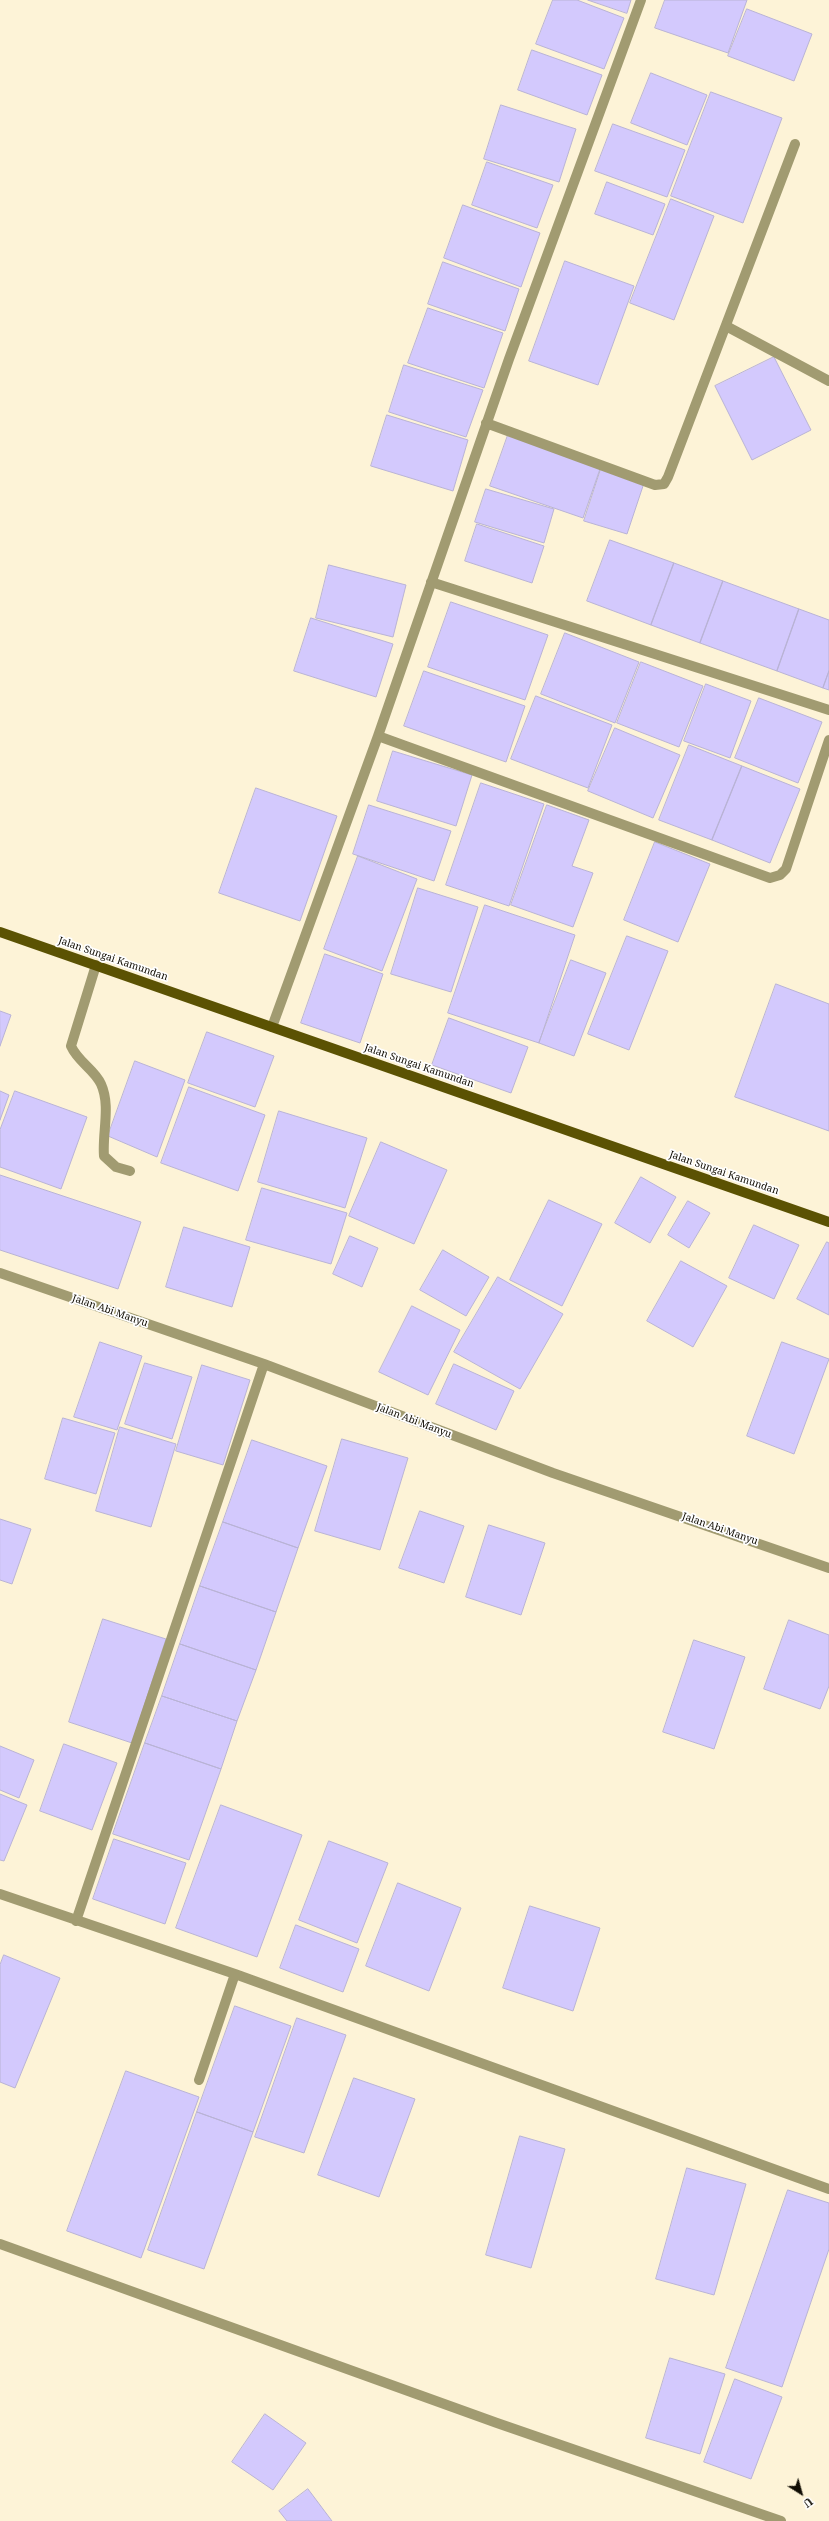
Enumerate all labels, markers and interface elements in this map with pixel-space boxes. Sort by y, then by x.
street label: Jalan Sungai Kamundan [57,935,169,983]
street label: Jalan Sungai Kamundan [363,1042,475,1090]
street label: Jalan Sungai Kamundan [668,1149,780,1197]
street label: Jalan Abi Manyu [71,1292,149,1330]
street label: Jalan Abi Manyu [375,1401,453,1441]
street label: Jalan Abi Manyu [681,1510,759,1548]
north arrow [781,2473,821,2513]
text: U [801,2495,816,2511]

